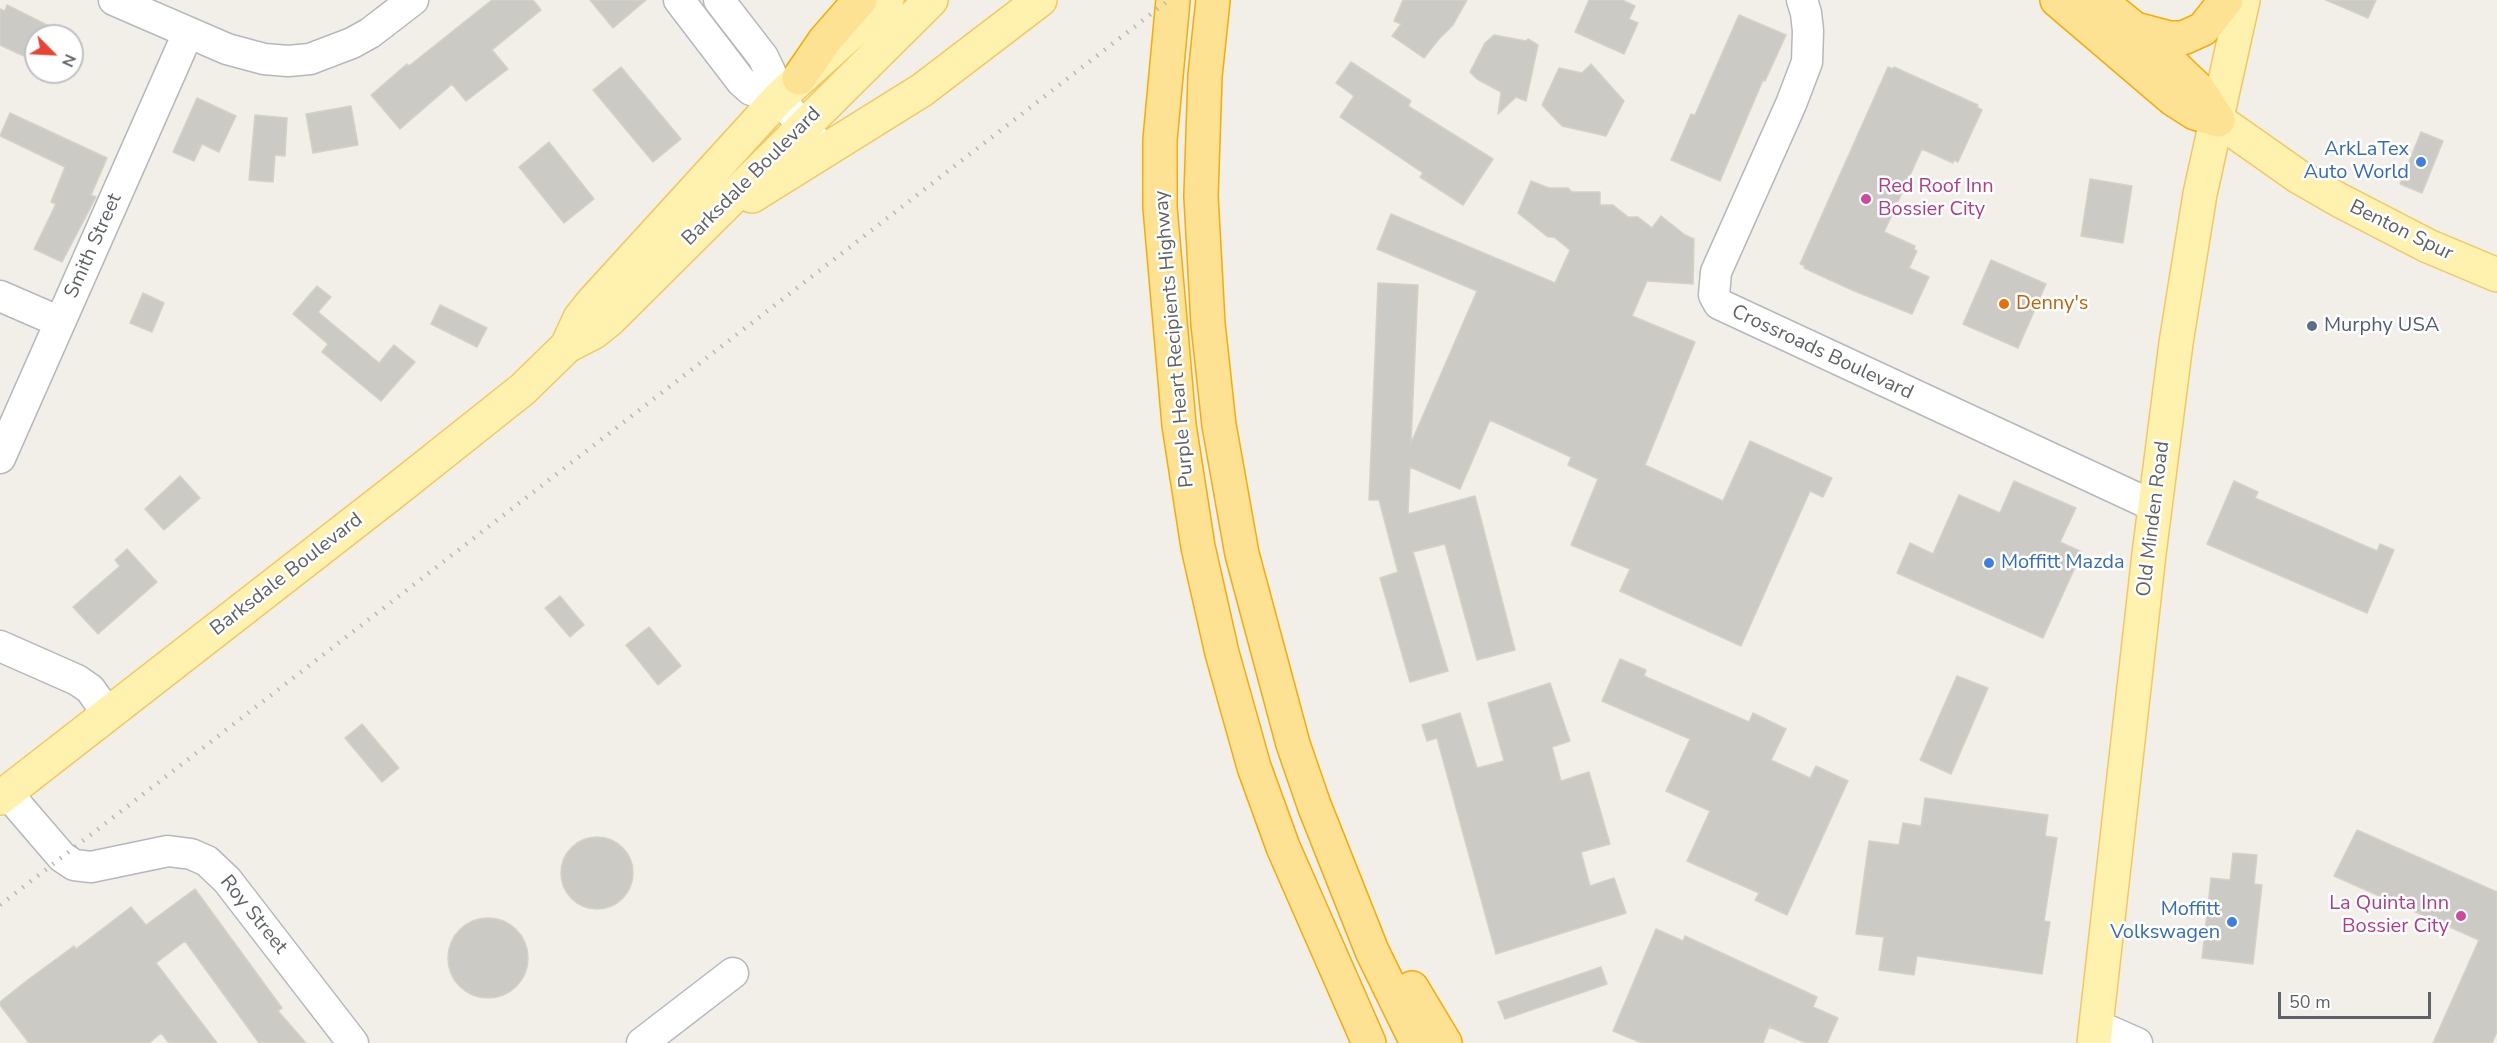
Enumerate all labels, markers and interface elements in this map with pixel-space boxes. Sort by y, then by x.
north arrow [24,24,84,84]
text: N [56,51,81,70]
street label: Barksdale Boulevard [678,103,826,251]
place label: ArkLaTex Auto World [2303,138,2409,185]
marker: ArkLaTex Auto World [2414,155,2428,169]
place label: Red Roof Inn Bossier City [1878,175,1994,222]
street label: Purple Heart Recipients Highway [1150,189,1200,489]
street label: Smith Street [60,190,128,302]
marker: Red Roof Inn Bossier City [1859,192,1873,206]
street label: Benton Spur [2345,196,2457,266]
place label: Denny's [2016,292,2088,316]
marker: Denny's [1997,297,2011,311]
street label: Crossroads Boulevard [1727,300,1917,406]
place label: Murphy USA [2324,314,2439,338]
marker: Murphy USA [2305,319,2319,333]
street label: Old Minden Road [2133,440,2175,598]
street label: Barksdale Boulevard [206,508,368,642]
place label: Moffitt Mazda [2001,551,2125,575]
marker: Moffitt Mazda [1982,556,1996,570]
street label: Roy Street [214,871,292,959]
place label: La Quinta Inn Bossier City [2329,892,2449,939]
place label: Moffitt Volkswagen [2110,898,2220,945]
marker: La Quinta Inn Bossier City [2454,909,2468,923]
marker: Moffitt Volkswagen [2225,915,2239,929]
scale bar [2281,980,2434,1018]
text: 50 m [2289,990,2331,1014]

